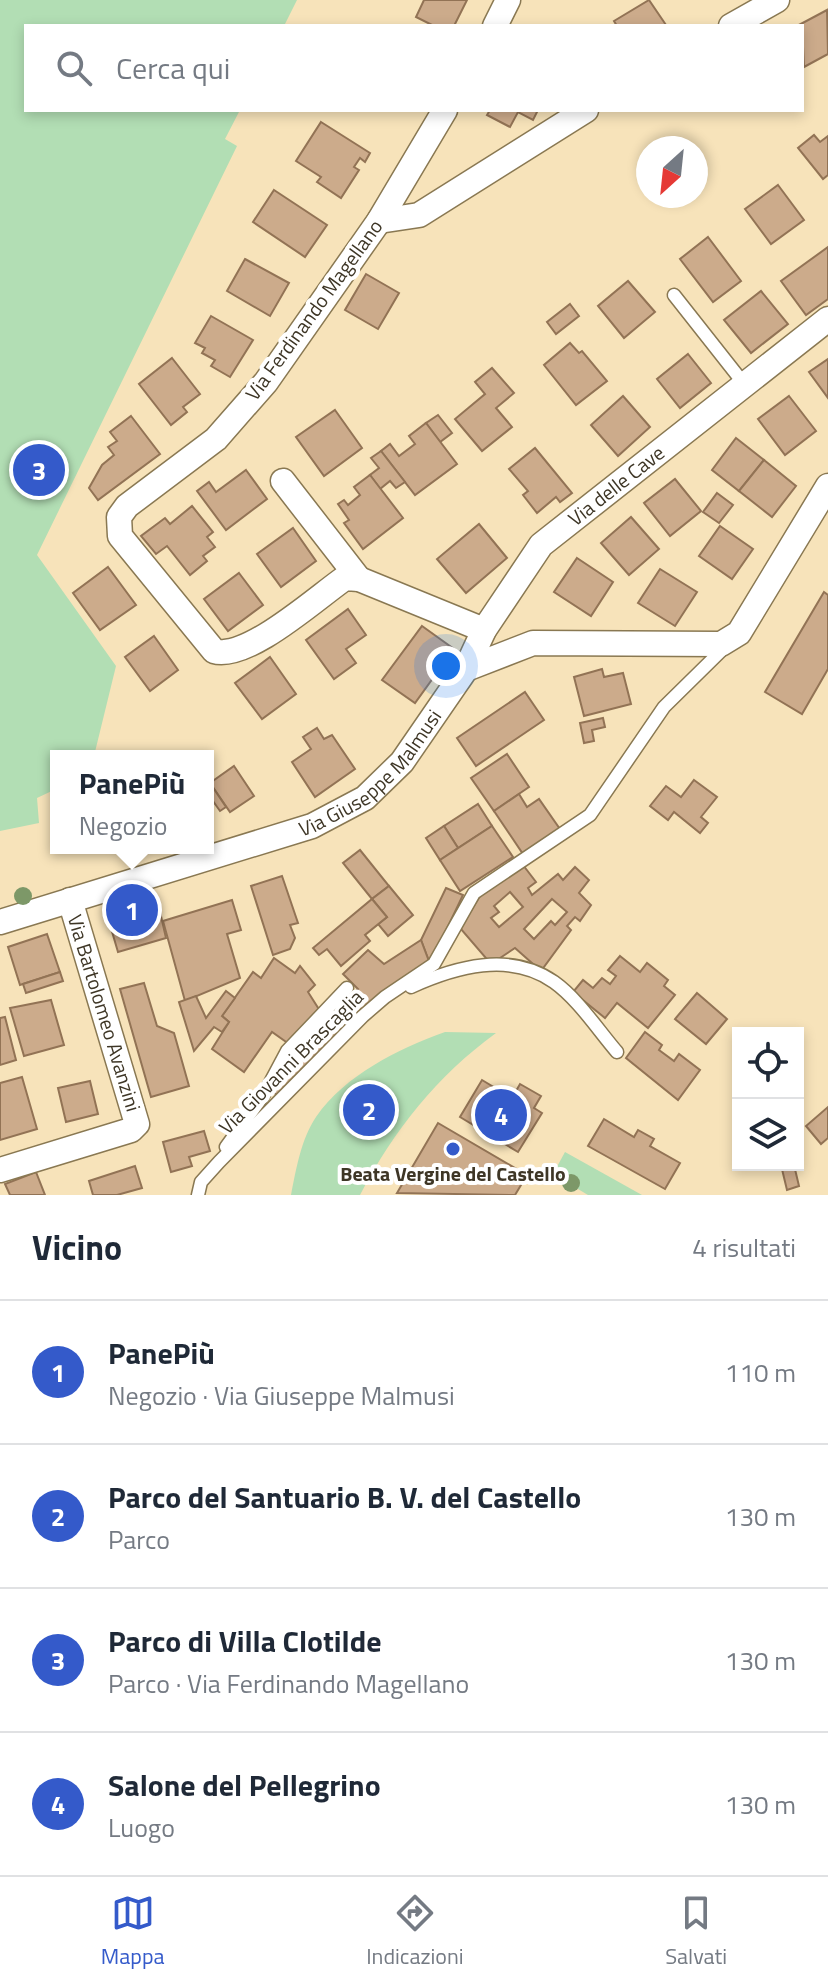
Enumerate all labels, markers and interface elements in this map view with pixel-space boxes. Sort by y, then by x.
search box [24,24,804,112]
text: Cerca qui [116,45,230,91]
icon: search [52,46,96,90]
north arrow [636,136,708,208]
street label: Via Ferdinando Magellano [237,213,390,407]
street label: Via delle Cave [561,437,671,533]
pin: 3 [13,440,65,500]
your location [426,646,466,686]
street label: Via Giuseppe Malmusi [295,703,449,844]
popup [50,750,214,854]
text: PanePiù [79,760,185,806]
text: Negozio [79,806,167,845]
pin: 1 [106,880,158,940]
street label: Via Bartolomeo Avanzini [60,910,149,1115]
street label: Via Giovanni Brascaglia [211,982,370,1141]
map controls [732,1027,804,1171]
button: locate [732,1027,804,1099]
pin: 2 [343,1080,395,1140]
pin: 4 [475,1085,527,1145]
button: layers [732,1099,804,1171]
marker: Beata Vergine del Castello [444,1140,462,1158]
place label: Beata Vergine del Castello [340,1158,566,1189]
text: Vicino [32,1221,122,1273]
text: 4 risultati [692,1228,796,1267]
text: PanePiù [108,1330,215,1376]
text: 1 [51,1353,65,1392]
text: 110 m [725,1353,796,1392]
text: Negozio · Via Giuseppe Malmusi [108,1376,455,1415]
text: Parco del Santuario B. V. del Castello [108,1474,581,1520]
text: 2 [51,1497,65,1536]
text: 130 m [725,1497,796,1536]
text: Parco [108,1520,170,1559]
text: Parco di Villa Clotilde [108,1618,381,1664]
text: 3 [51,1641,65,1680]
text: 130 m [725,1641,796,1680]
text: Parco · Via Ferdinando Magellano [108,1664,469,1703]
text: Salone del Pellegrino [108,1762,381,1808]
text: 4 [51,1785,65,1824]
text: 130 m [725,1785,796,1824]
text: Luogo [108,1808,175,1847]
tab: Mappa [101,1891,165,1973]
tab: Indicazioni [366,1891,464,1973]
tab: Salvati [665,1891,727,1973]

